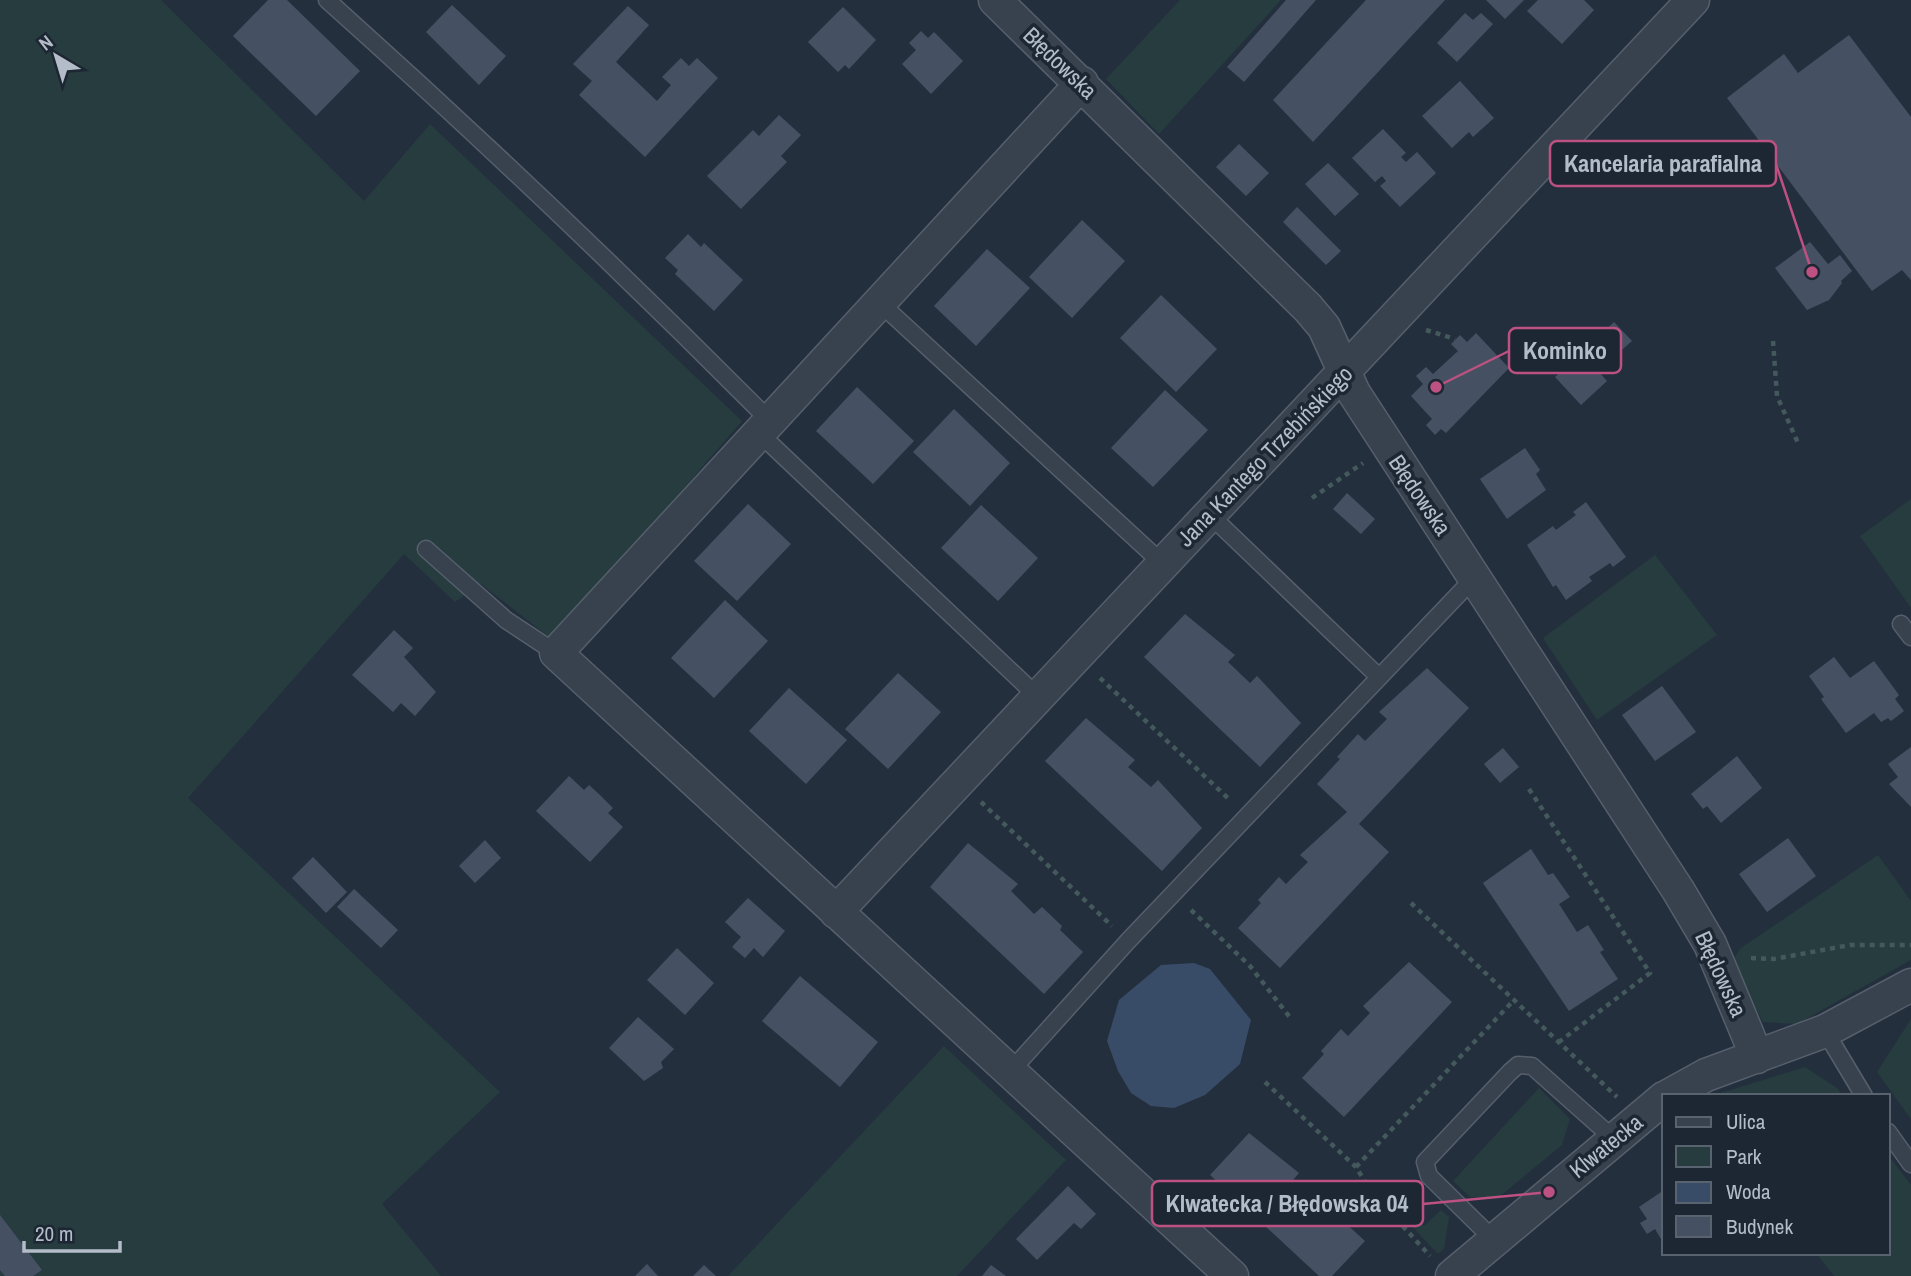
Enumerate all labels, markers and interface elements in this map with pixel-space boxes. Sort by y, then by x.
street label: Błędowska [1017,20,1104,106]
north arrow [21,21,91,91]
text: N [33,29,58,56]
callout: Kancelaria parafialna [1550,141,1776,186]
text: Kancelaria parafialna [1564,147,1762,179]
callout: Kominko [1509,328,1621,373]
text: Kominko [1523,334,1607,366]
street label: Jana Kantego Trzebińskiego [1170,359,1359,553]
street label: Błędowska [1382,448,1459,542]
street label: Błędowska [1688,926,1755,1022]
legend [1662,1094,1890,1255]
street label: Klwatecka [1563,1106,1649,1185]
text: Ulica [1726,1107,1766,1136]
text: Park [1726,1142,1762,1171]
text: Woda [1726,1177,1771,1206]
callout: Klwatecka / Błędowska 04 [1152,1181,1423,1226]
text: Klwatecka / Błędowska 04 [1166,1187,1408,1219]
scale bar [24,1210,121,1254]
text: Budynek [1726,1212,1793,1241]
text: 20 m [35,1219,73,1248]

